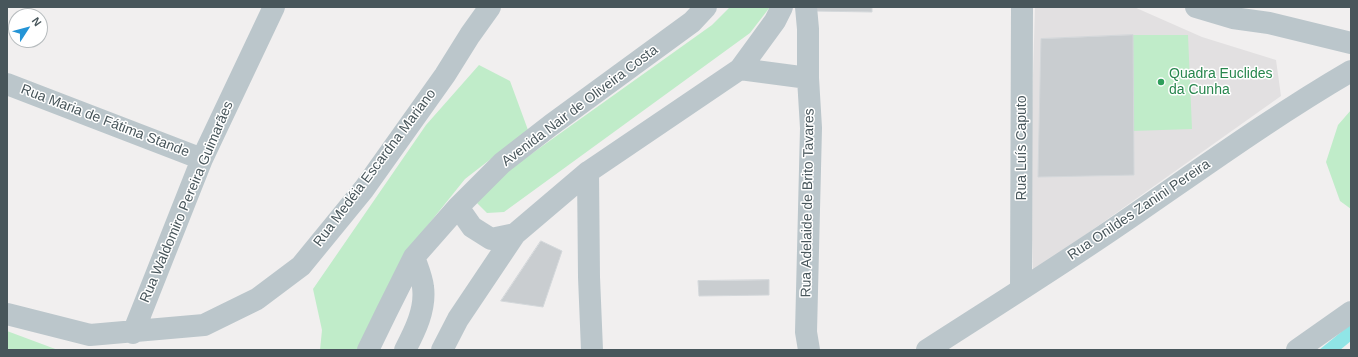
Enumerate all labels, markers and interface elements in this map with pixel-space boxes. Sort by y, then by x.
north arrow [8,8,48,48]
text: N [30,15,44,28]
street label: Avenida Nair de Oliveira Costa [499,42,661,170]
place label: Quadra Euclides da Cunha [1169,66,1273,98]
marker: Quadra Euclides da Cunha [1156,77,1166,87]
street label: Rua Maria de Fátima Stande [18,81,192,161]
street label: Rua Medéia Escardna Mariano [310,86,440,250]
street label: Rua Luís Caputo [1014,95,1030,201]
street label: Rua Waldomiro Pereira Guimarães [137,99,237,305]
street label: Rua Adelaide de Brito Tavares [798,108,818,298]
street label: Rua Onildes Zanini Pereira [1065,156,1213,264]

